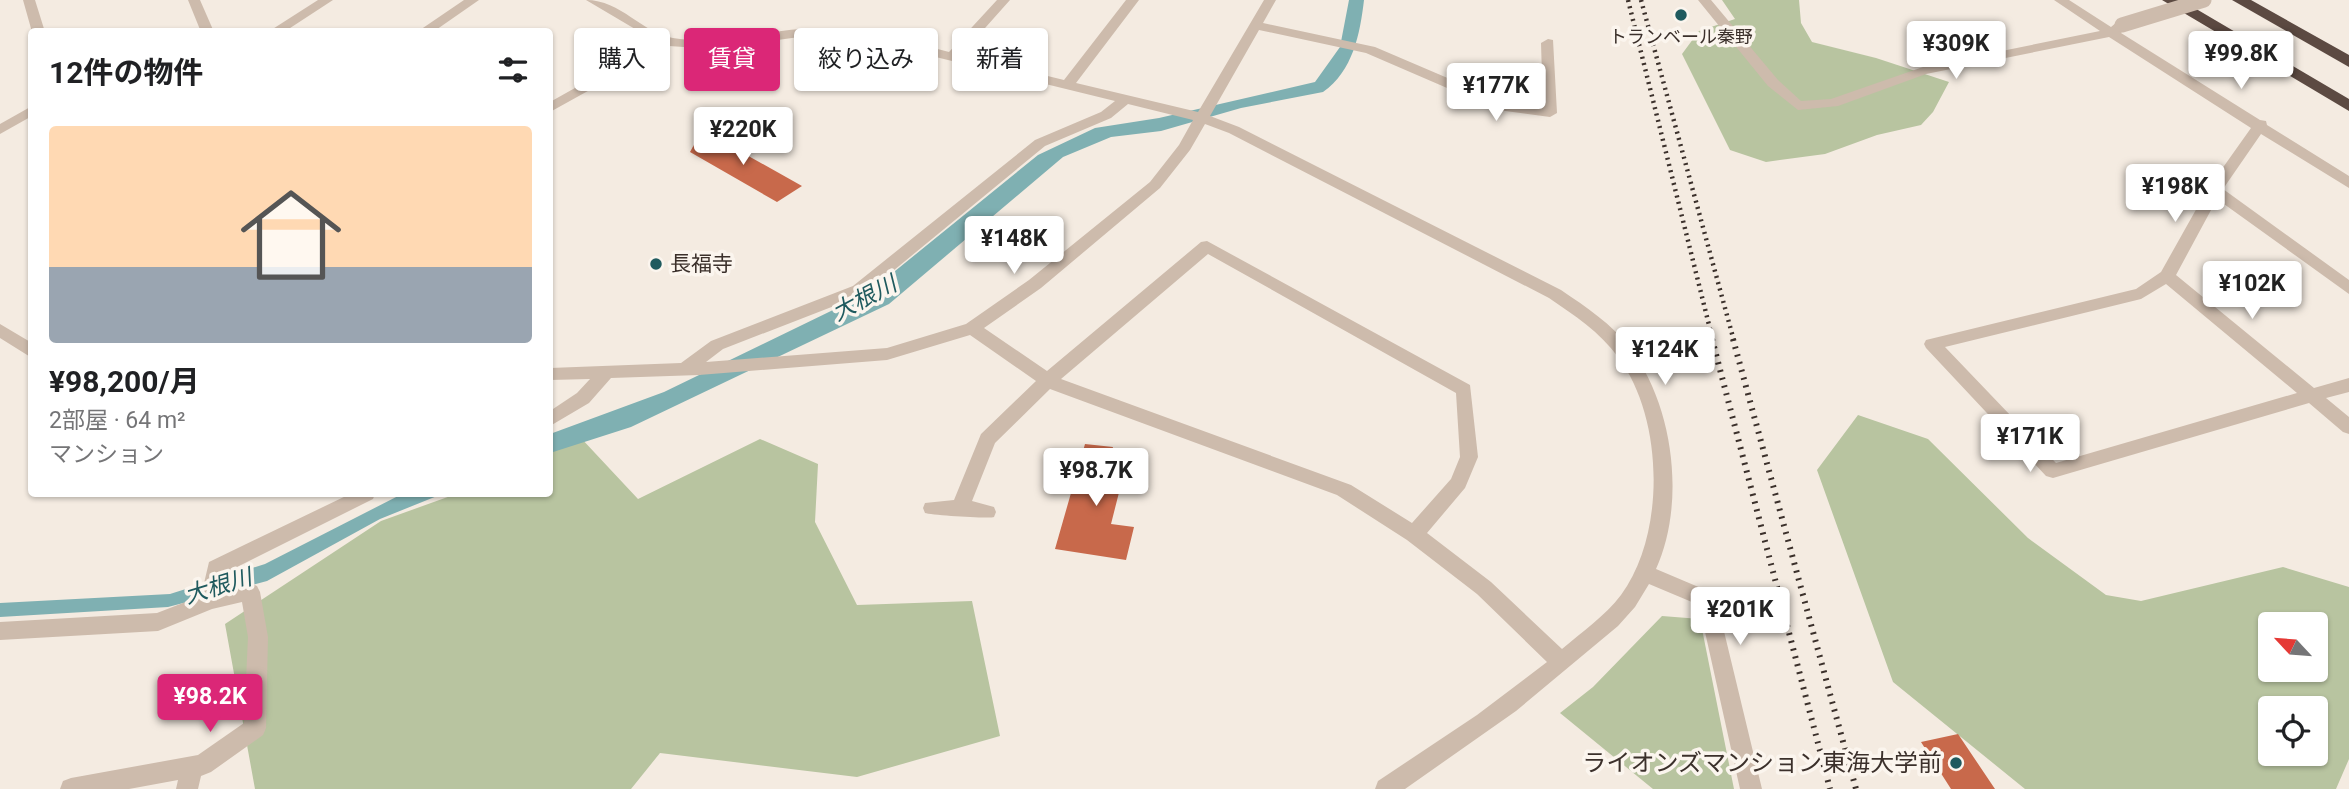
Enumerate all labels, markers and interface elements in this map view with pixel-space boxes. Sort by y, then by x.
marker: トランベール秦野 [1673,7,1689,23]
pin: ¥309K [1907,22,2005,81]
place label: トランベール秦野 [1609,26,1753,47]
chip: 購入 [574,28,670,91]
chip: 賃貸 [684,28,780,91]
chip: 絞り込み [794,28,938,91]
chip: 新着 [952,28,1048,91]
text: ¥309K [1923,30,1989,57]
pin: ¥99.8K [2184,32,2298,91]
text: ¥99.8K [2204,40,2278,67]
icon: filters [494,51,532,89]
text: 12件の物件 [49,55,203,90]
pin: ¥177K [1447,64,1545,123]
text: ¥177K [1463,72,1529,99]
pin: ¥220K [694,108,792,167]
text: ¥220K [710,116,776,143]
pin: ¥198K [2126,164,2224,224]
icon: home [228,172,354,298]
text: ¥198K [2142,173,2208,200]
pin: ¥148K [965,216,1063,276]
text: ¥148K [981,225,1047,252]
place label: 長福寺 [670,252,733,276]
marker: 長福寺 [648,256,664,272]
pin: ¥102K [2203,262,2301,321]
water label: 大根川 [827,269,904,327]
text: ¥102K [2219,270,2285,297]
pin: ¥124K [1616,328,1714,387]
text: ¥124K [1632,336,1698,363]
text: ¥98,200/月 [49,364,200,399]
text: 2部屋 · 64 m² [49,407,186,434]
pin: ¥171K [1981,414,2079,474]
text: ¥171K [1997,423,2063,450]
text: マンション [49,441,164,468]
pin: ¥98.7K [1039,448,1153,508]
text: ¥98.7K [1059,457,1133,484]
water label: 大根川 [181,563,258,609]
pin: ¥201K [1691,588,1789,647]
text: ¥201K [1707,596,1773,623]
north arrow [2258,612,2328,682]
map controls [2258,612,2328,766]
pin: ¥98.2K [153,674,267,734]
text: ¥98.2K [173,683,247,710]
button: locate [2258,696,2328,766]
place label: ライオンズマンション東海大学前 [1582,749,1942,777]
marker: ライオンズマンション東海大学前 [1948,755,1964,771]

